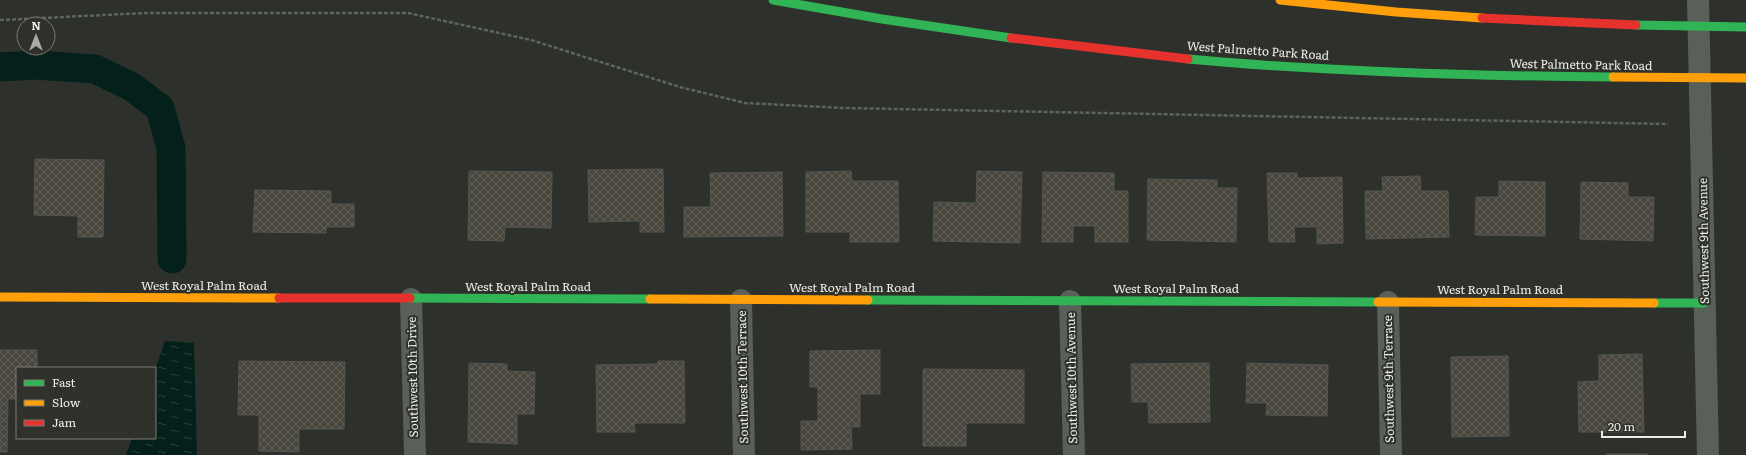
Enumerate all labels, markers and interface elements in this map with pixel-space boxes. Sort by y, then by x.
north arrow [16,16,56,56]
text: N [31,17,41,33]
street label: West Palmetto Park Road [1186,36,1331,64]
street label: West Palmetto Park Road [1509,54,1653,74]
street label: Southwest 9th Avenue [1693,178,1713,304]
street label: West Royal Palm Road [141,276,268,294]
street label: West Royal Palm Road [465,277,592,295]
street label: West Royal Palm Road [789,278,916,296]
street label: West Royal Palm Road [1113,279,1240,297]
street label: West Royal Palm Road [1437,280,1564,298]
street label: Southwest 10th Terrace [732,310,752,444]
street label: Southwest 10th Avenue [1061,312,1081,444]
street label: Southwest 9th Terrace [1378,315,1398,443]
street label: Southwest 10th Drive [402,316,422,438]
legend [16,367,156,439]
text: Fast [52,373,76,391]
text: Slow [52,393,81,411]
text: Jam [52,413,77,431]
scale bar [1602,413,1685,439]
text: 20 m [1608,417,1635,435]

